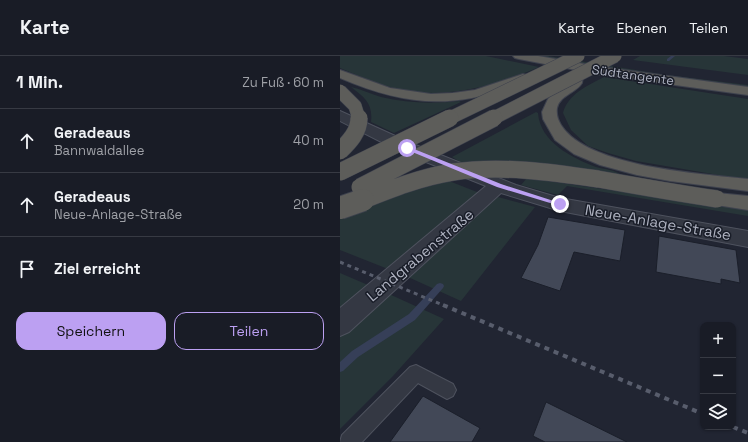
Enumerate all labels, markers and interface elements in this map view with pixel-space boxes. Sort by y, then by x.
text: Karte [20,15,70,40]
text: Karte [558,19,595,37]
text: Ebenen [617,19,667,37]
text: Teilen [689,19,728,37]
street label: Südtangente [591,61,675,89]
text: 1 Min. [16,71,63,93]
text: Zu Fuß · 60 m [242,74,324,91]
text: Geradeaus [54,123,131,142]
icon: ahead [16,130,38,152]
text: 40 m [293,132,324,149]
route start [398,139,416,157]
text: Bannwaldallee [54,142,145,159]
text: Geradeaus [54,187,131,206]
icon: ahead [16,194,38,216]
route end [551,195,569,213]
text: 20 m [293,196,324,213]
street label: Neue-Anlage-Straße [583,200,733,244]
street label: Landgrabenstraße [363,205,478,305]
text: Neue-Anlage-Straße [54,206,182,223]
icon: arrive [16,258,38,280]
text: Ziel erreicht [54,259,141,278]
button: Speichern [16,312,166,350]
button: Teilen [174,312,324,350]
map controls [700,322,736,430]
button: + [700,322,736,358]
button: − [700,358,736,394]
button: layers [700,394,736,430]

